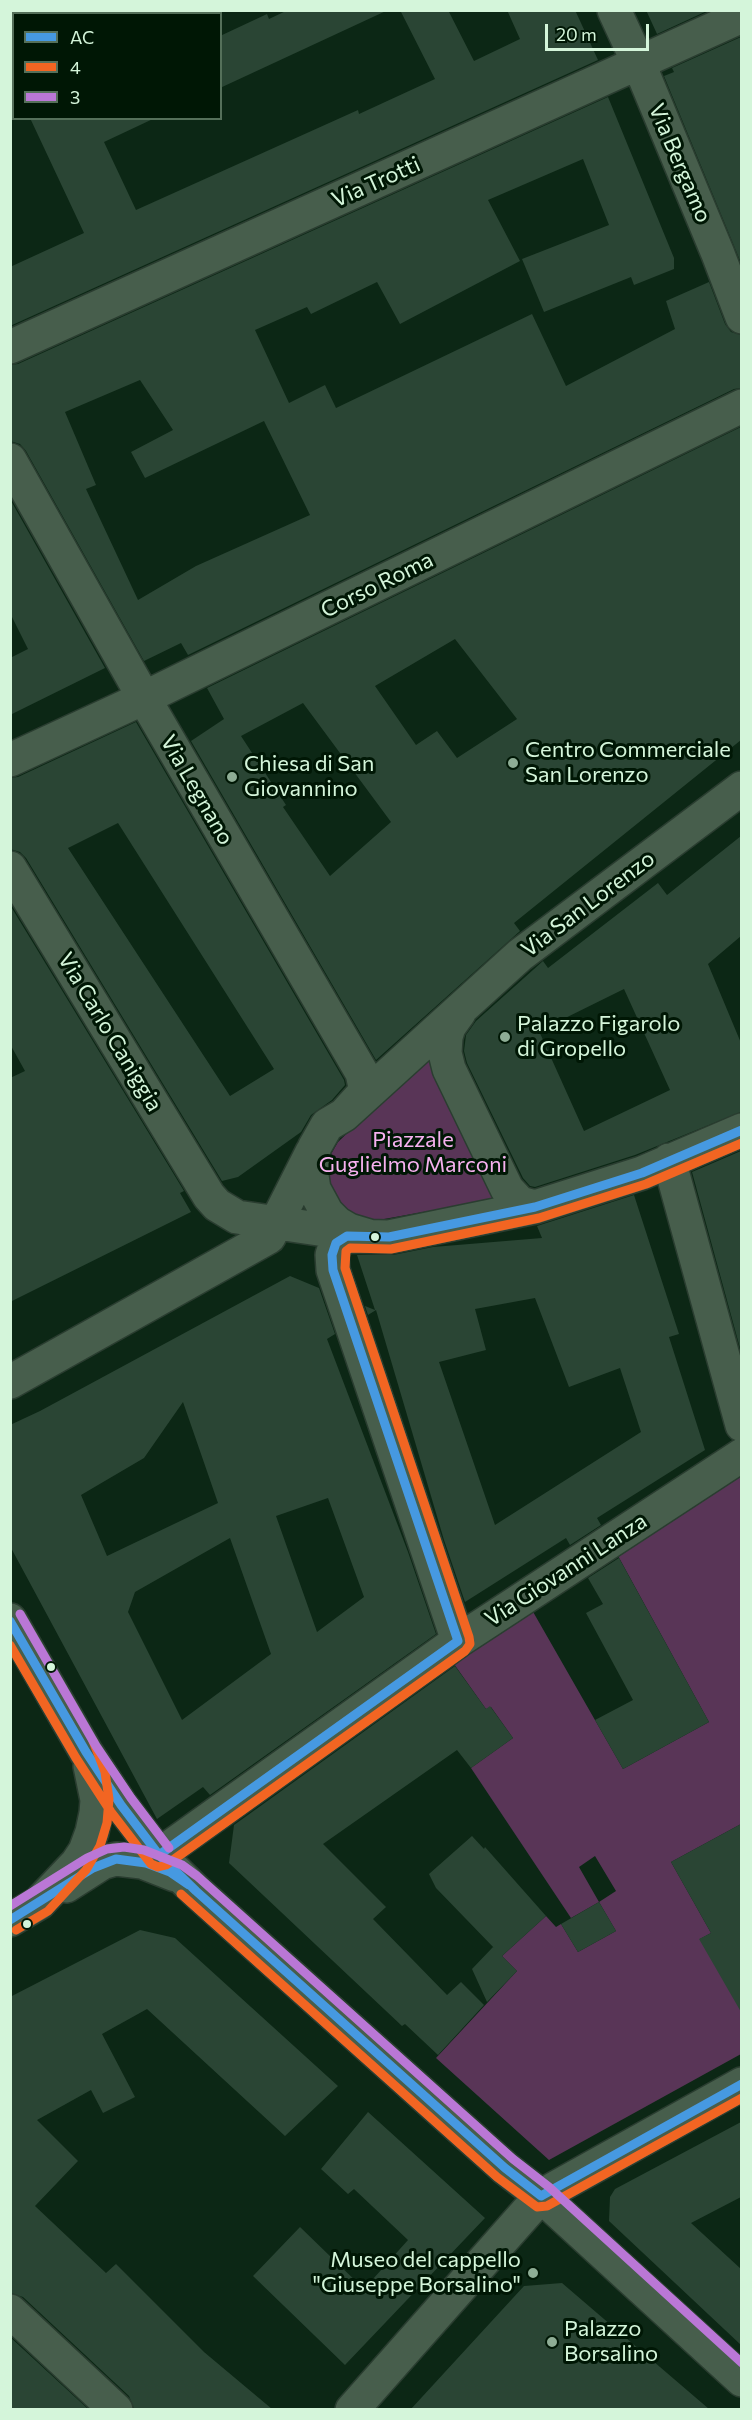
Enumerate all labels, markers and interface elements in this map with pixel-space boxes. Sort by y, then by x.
legend [12,12,222,120]
scale bar [548,12,652,50]
text: 20 m [556,23,597,45]
text: AC [70,26,94,48]
text: 4 [70,56,81,78]
text: 3 [70,86,80,108]
street label: Via Bergamo [643,100,717,226]
street label: Via Trotti [328,151,424,213]
street label: Corso Roma [316,546,438,624]
street label: Via Legnano [155,730,239,850]
place label: Centro Commerciale San Lorenzo [525,737,731,788]
place label: Chiesa di San Giovannino [244,751,374,802]
marker: Centro Commerciale San Lorenzo [506,756,520,770]
marker: Chiesa di San Giovannino [225,770,239,784]
street label: Via San Lorenzo [516,845,660,963]
street label: Via Carlo Caniggia [52,948,168,1116]
place label: Palazzo Figarolo di Gropello [517,1011,680,1062]
marker: Palazzo Figarolo di Gropello [498,1030,512,1044]
park label: Piazzale Guglielmo Marconi [319,1127,507,1178]
unlabelled marker [369,1231,381,1243]
street label: Via Giovanni Lanza [480,1508,652,1632]
unlabelled marker [45,1661,57,1673]
unlabelled marker [21,1918,33,1930]
place label: Museo del cappello "Giuseppe Borsalino" [313,2247,521,2298]
marker: Museo del cappello "Giuseppe Borsalino" [526,2266,540,2280]
place label: Palazzo Borsalino [564,2316,658,2368]
marker: Palazzo Borsalino [545,2335,559,2349]

